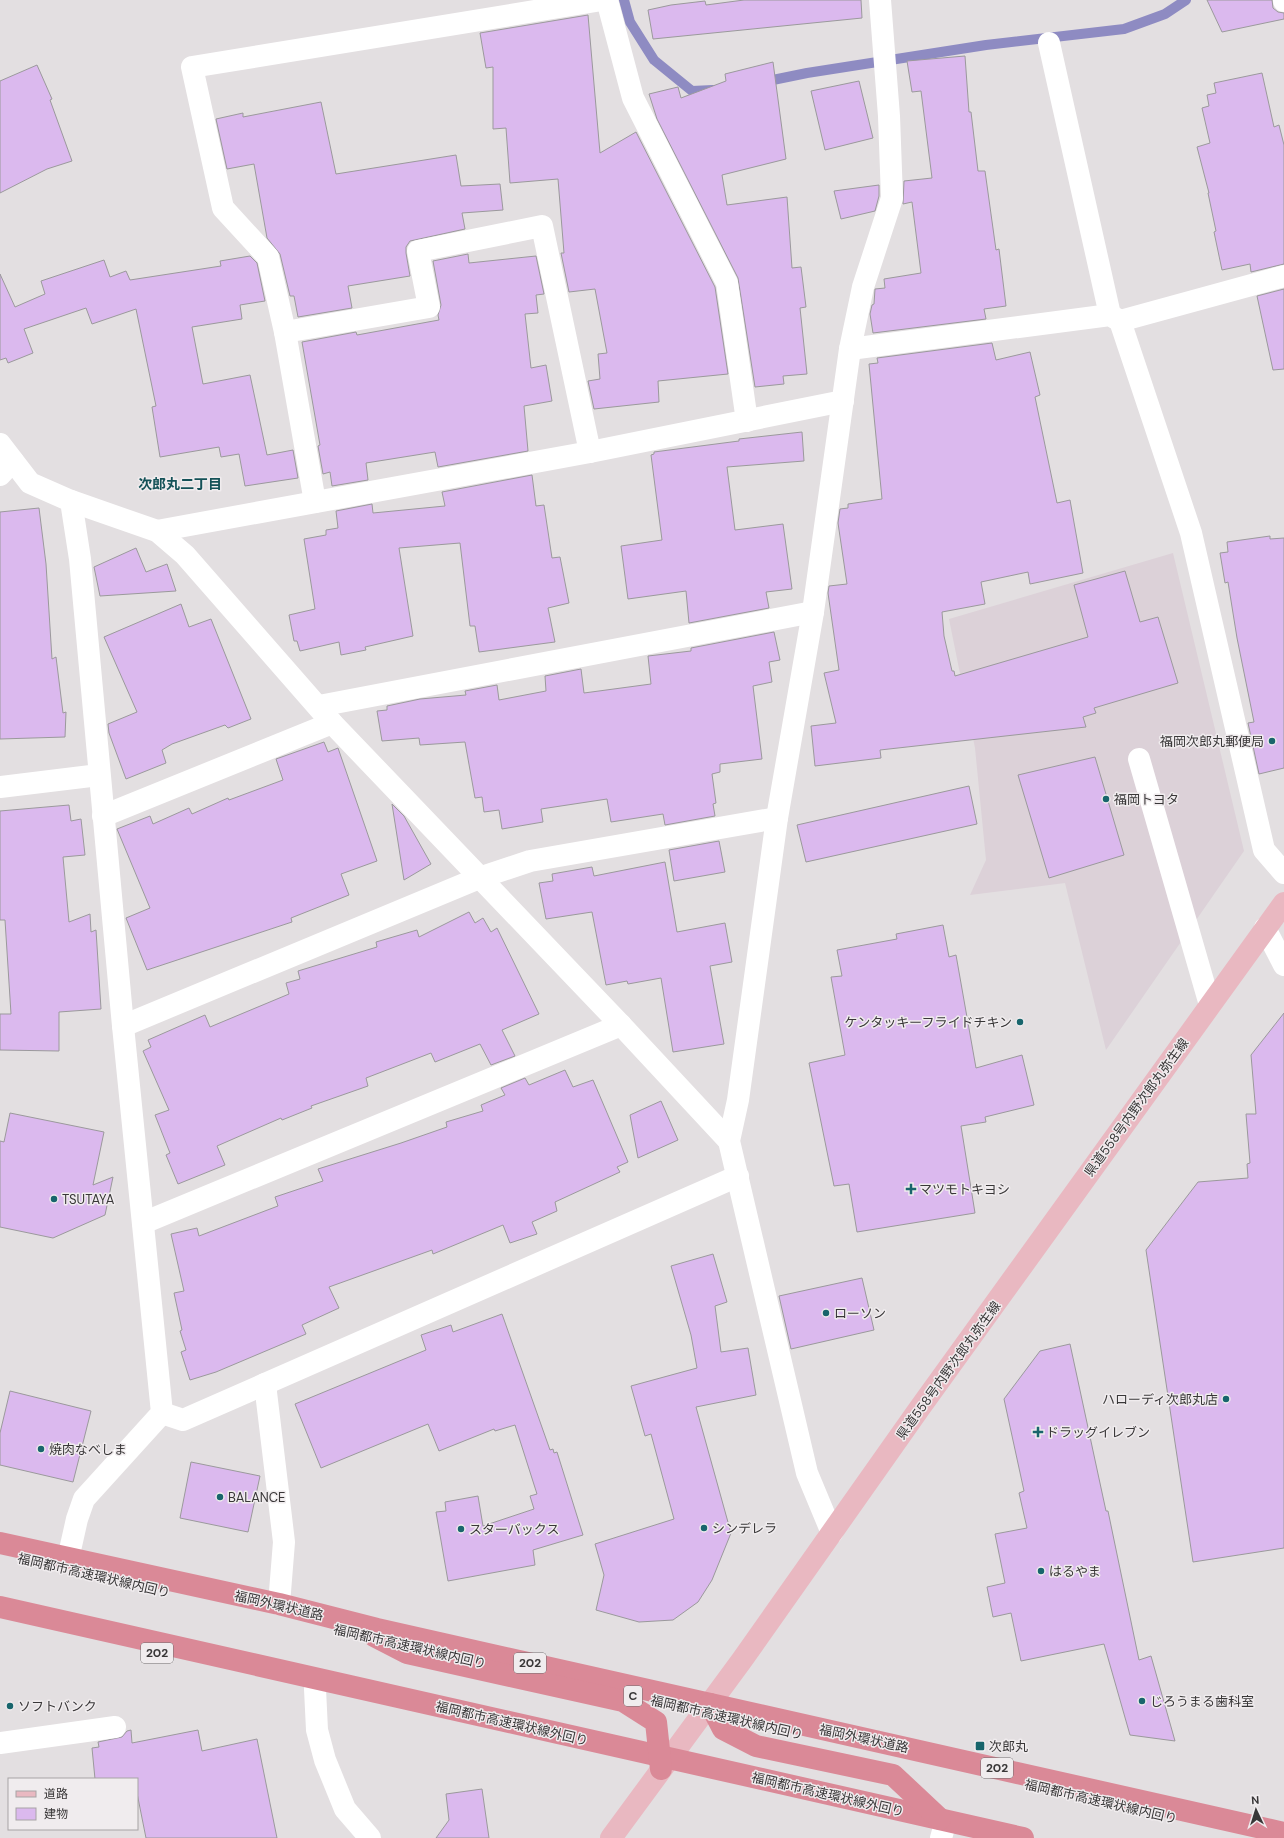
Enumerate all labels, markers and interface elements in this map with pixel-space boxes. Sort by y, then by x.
district label: 次郎丸二丁目 [138,475,222,493]
place label: 福岡次郎丸郵便局 [1160,733,1264,750]
marker: 福岡次郎丸郵便局 [1267,736,1277,746]
place label: 福岡トヨタ [1114,791,1179,808]
marker: 福岡トヨタ [1101,794,1111,804]
place label: ケンタッキーフライドチキン [845,1014,1012,1031]
marker: ケンタッキーフライドチキン [1015,1017,1025,1027]
street label: 県道558号内野次郎丸弥生線 [1081,1035,1192,1180]
place label: マツモトキヨシ [919,1181,1010,1198]
marker: マツモトキヨシ [906,1184,916,1194]
place label: TSUTAYA [62,1191,115,1208]
marker: TSUTAYA [49,1194,59,1204]
street label: 県道558号内野次郎丸弥生線 [893,1298,1004,1443]
place label: ローソン [834,1305,886,1322]
marker: ローソン [821,1308,831,1318]
place label: ハローディ次郎丸店 [1102,1391,1218,1408]
marker: ハローディ次郎丸店 [1221,1394,1231,1404]
place label: ドラッグイレブン [1046,1424,1150,1441]
marker: ドラッグイレブン [1033,1427,1043,1437]
place label: 焼肉なべしま [49,1441,127,1458]
marker: 焼肉なべしま [36,1444,46,1454]
place label: BALANCE [228,1489,285,1506]
marker: BALANCE [215,1492,225,1502]
place label: シンデレラ [712,1520,777,1537]
place label: スターバックス [469,1521,559,1538]
marker: シンデレラ [699,1523,709,1533]
marker: スターバックス [456,1524,466,1534]
street label: 福岡都市高速環状線内回り [16,1550,172,1601]
place label: はるやま [1049,1563,1101,1580]
marker: はるやま [1036,1566,1046,1576]
street label: 福岡外環状道路 [233,1587,325,1624]
street label: 福岡都市高速環状線内回り [332,1621,488,1672]
road number: 202 [141,1643,173,1663]
road number: 202 [514,1653,546,1673]
road number: C [624,1686,642,1706]
street label: 福岡都市高速環状線内回り [649,1692,805,1743]
place label: じろうまる歯科室 [1150,1693,1254,1710]
marker: じろうまる歯科室 [1137,1696,1147,1706]
place label: ソフトバンク [18,1698,97,1715]
street label: 福岡都市高速環状線外回り [434,1698,590,1749]
marker: ソフトバンク [5,1701,15,1711]
street label: 福岡外環状道路 [818,1721,910,1756]
place label: 次郎丸 [989,1738,1028,1755]
marker: 次郎丸 [974,1740,986,1752]
road number: 202 [981,1758,1013,1778]
street label: 福岡都市高速環状線外回り [750,1769,906,1820]
street label: 福岡都市高速環状線内回り [1023,1776,1179,1827]
legend [8,1778,138,1830]
text: 道路 [44,1786,68,1802]
north arrow [1236,1790,1276,1830]
text: N [1251,1793,1260,1807]
text: 建物 [44,1806,68,1822]

